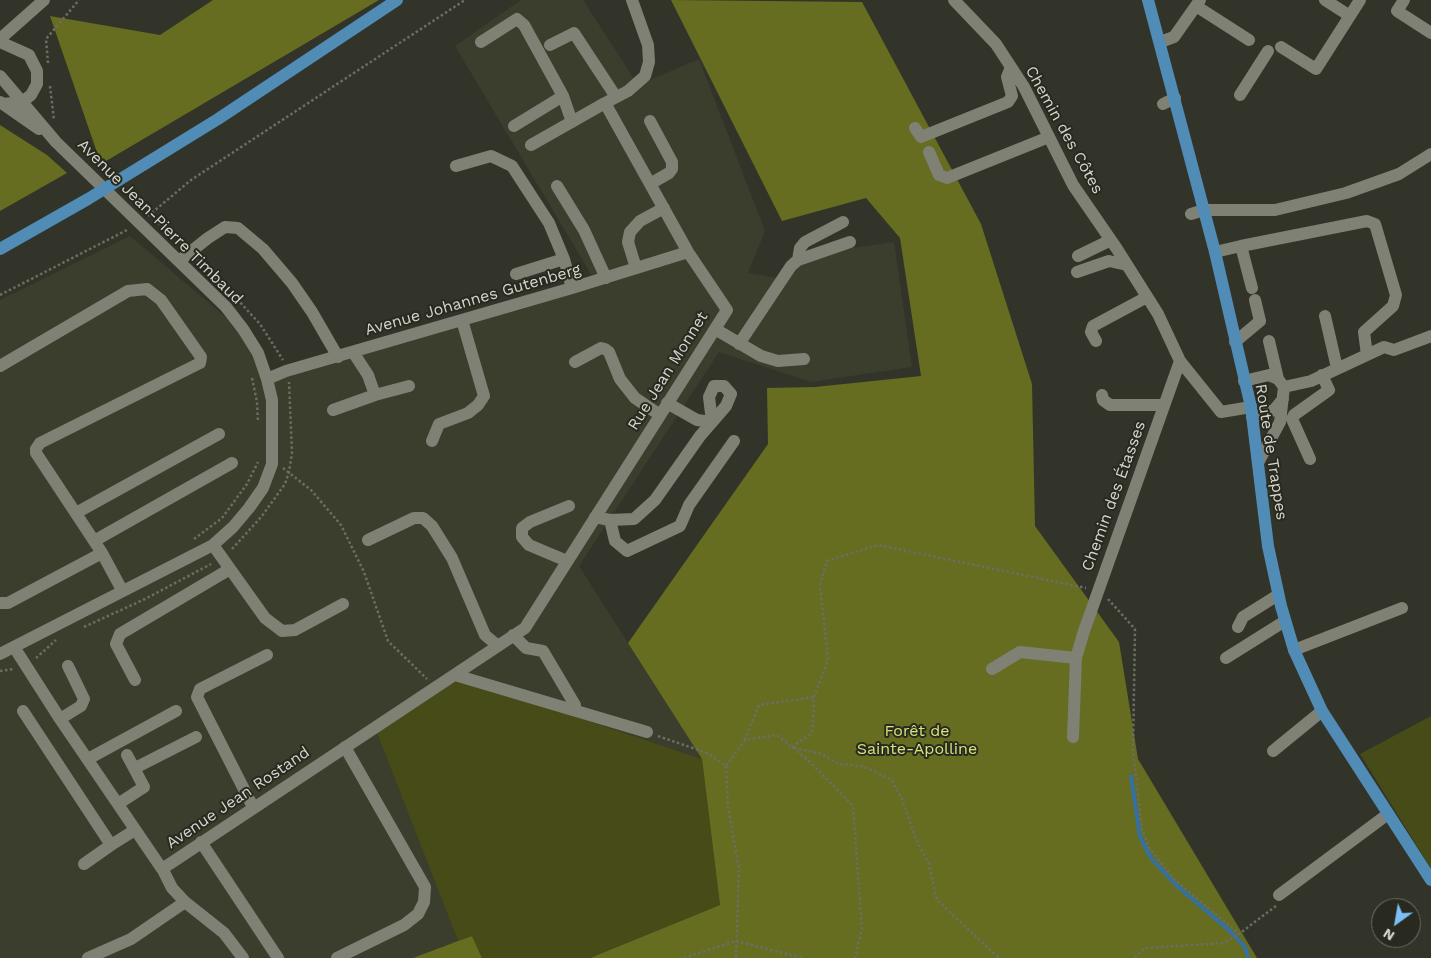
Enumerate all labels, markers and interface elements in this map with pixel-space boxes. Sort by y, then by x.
street label: Chemin des Côtes [1021,63,1107,197]
street label: Avenue Jean-Pierre Timbaud [73,135,247,309]
street label: Avenue Johannes Gutenberg [363,260,583,340]
street label: Rue Jean Monnet [624,308,712,434]
street label: Route de Trappes [1251,383,1291,521]
street label: Chemin des Étasses [1078,418,1150,574]
park label: Forêt de Sainte-Apolline [857,721,977,759]
street label: Avenue Jean Rostand [163,743,313,853]
north arrow [1371,898,1421,948]
text: N [1380,925,1397,944]

